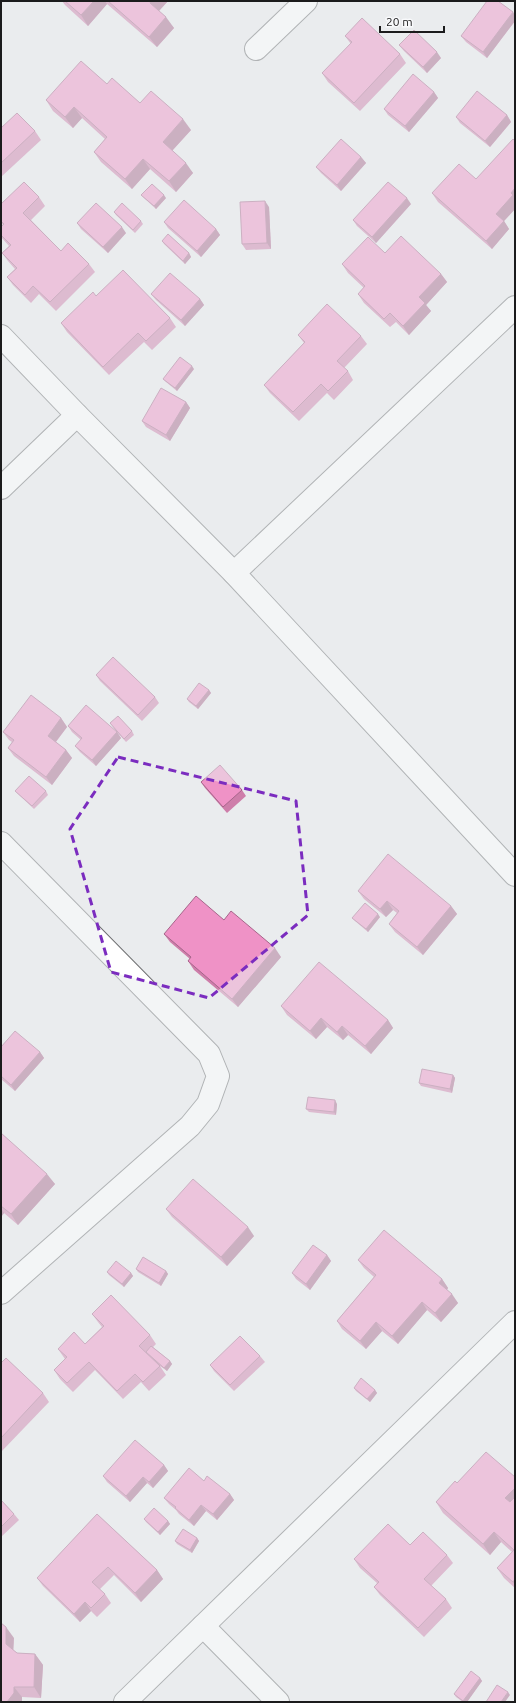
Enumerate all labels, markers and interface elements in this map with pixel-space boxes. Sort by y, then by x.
scale bar [380,8,444,34]
text: 20 m [386,15,413,28]

